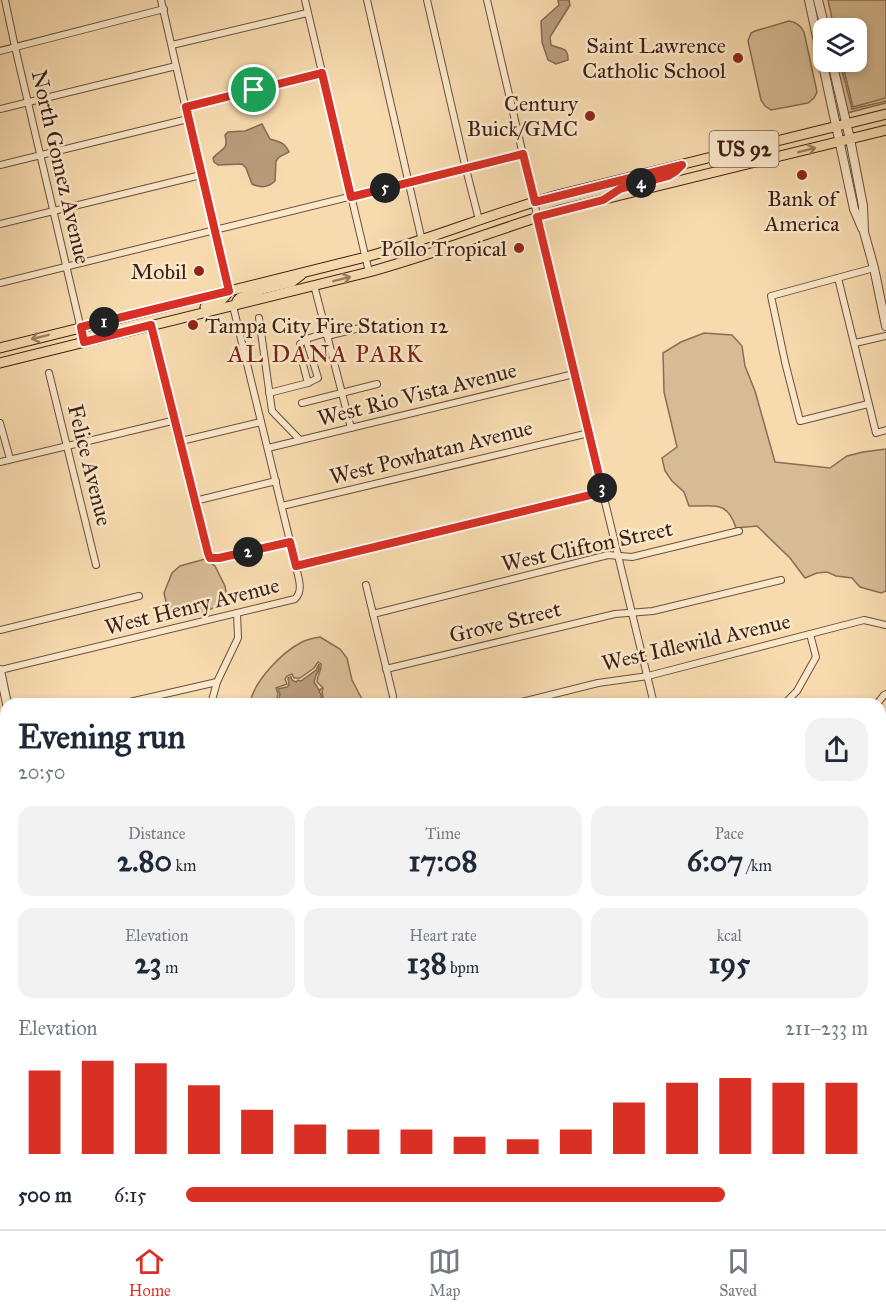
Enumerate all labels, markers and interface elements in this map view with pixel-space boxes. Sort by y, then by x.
map controls [813,18,867,72]
button: layers [813,18,867,72]
place label: Saint Lawrence Catholic School [582,32,726,84]
marker: Saint Lawrence Catholic School [731,51,745,65]
pin [228,64,279,115]
street label: North Gomez Avenue [26,67,96,267]
icon: arrive [237,73,270,106]
place label: Century Buick/GMC [467,90,579,142]
marker: Century Buick/GMC [583,109,597,123]
road number: US 92 [710,131,778,167]
one-way arrow [797,143,816,155]
pin: 4 [626,168,656,198]
marker: Bank of America [795,168,809,182]
pin: 5 [370,173,400,203]
text: 4 [637,173,645,192]
text: 5 [381,178,389,197]
place label: Bank of America [763,185,840,237]
place label: Pollo Tropical [381,235,507,262]
marker: Pollo Tropical [512,241,526,255]
place label: Mobil [131,258,187,285]
marker: Mobil [192,264,206,278]
one-way arrow [332,272,351,284]
pin: 1 [89,307,119,337]
text: 1 [101,312,107,331]
place label: Tampa City Fire Station 12 [205,312,449,339]
marker: Tampa City Fire Station 12 [186,318,200,332]
one-way arrow [31,332,50,344]
district label: AL DANA PARK [227,339,424,369]
street label: West Rio Vista Avenue [315,356,519,432]
street label: Felice Avenue [62,401,118,529]
street label: West Powhatan Avenue [327,414,535,490]
pin: 3 [587,473,617,503]
text: 3 [599,478,605,497]
street label: West Clifton Street [499,515,675,577]
pin: 2 [233,537,263,567]
text: 2 [244,542,252,561]
street label: West Henry Avenue [102,571,282,641]
street label: Grove Street [446,595,564,649]
street label: West Idlewild Avenue [599,607,793,677]
text: Evening run [18,717,185,757]
button: share [805,718,868,781]
text: 20:50 [18,760,65,784]
text: Distance [128,824,185,843]
text: Time [425,824,461,843]
text: Pace [715,824,744,843]
text: 2.80 [117,843,172,879]
text: 17:08 [409,843,477,879]
text: 6:07 [687,843,743,879]
text: km [172,856,196,875]
text: /km [743,856,772,875]
text: Elevation [125,926,188,945]
text: Heart rate [409,926,477,945]
text: kcal [717,926,742,945]
text: 23 [135,945,162,981]
text: 138 [407,945,447,981]
text: 195 [708,945,750,981]
text: m [162,958,179,977]
text: bpm [447,958,479,977]
text: Elevation [18,1016,97,1040]
text: 211–233 m [785,1016,868,1040]
text: 500 m [18,1183,72,1207]
text: 6:15 [114,1183,146,1207]
tab: Home [129,1245,171,1300]
tab: Map [428,1245,461,1300]
tab: Saved [719,1245,757,1300]

